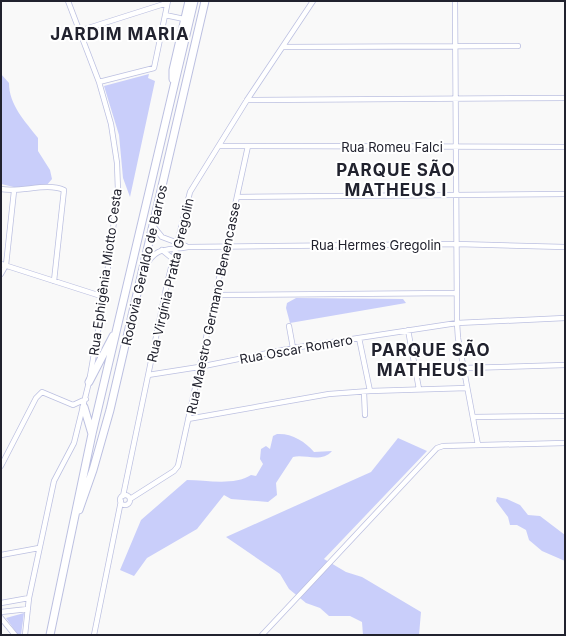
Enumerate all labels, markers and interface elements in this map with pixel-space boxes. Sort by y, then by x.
district label: JARDIM MARIA [50,24,190,44]
street label: Rua Romeu Falci [341,139,443,155]
district label: PARQUE SÃO MATHEUS I [336,159,456,200]
street label: Rodovia Geraldo de Barros [118,183,170,347]
street label: Rua Ephigênia Miotto Cesta [85,187,125,357]
street label: Rua Virgínia Pratta Gregolin [143,196,197,364]
street label: Rua Maestro Germano Benencasse [183,201,243,415]
street label: Rua Hermes Gregolin [311,237,441,253]
street label: Rua Oscar Romero [238,331,354,367]
district label: PARQUE SÃO MATHEUS II [371,339,491,380]

